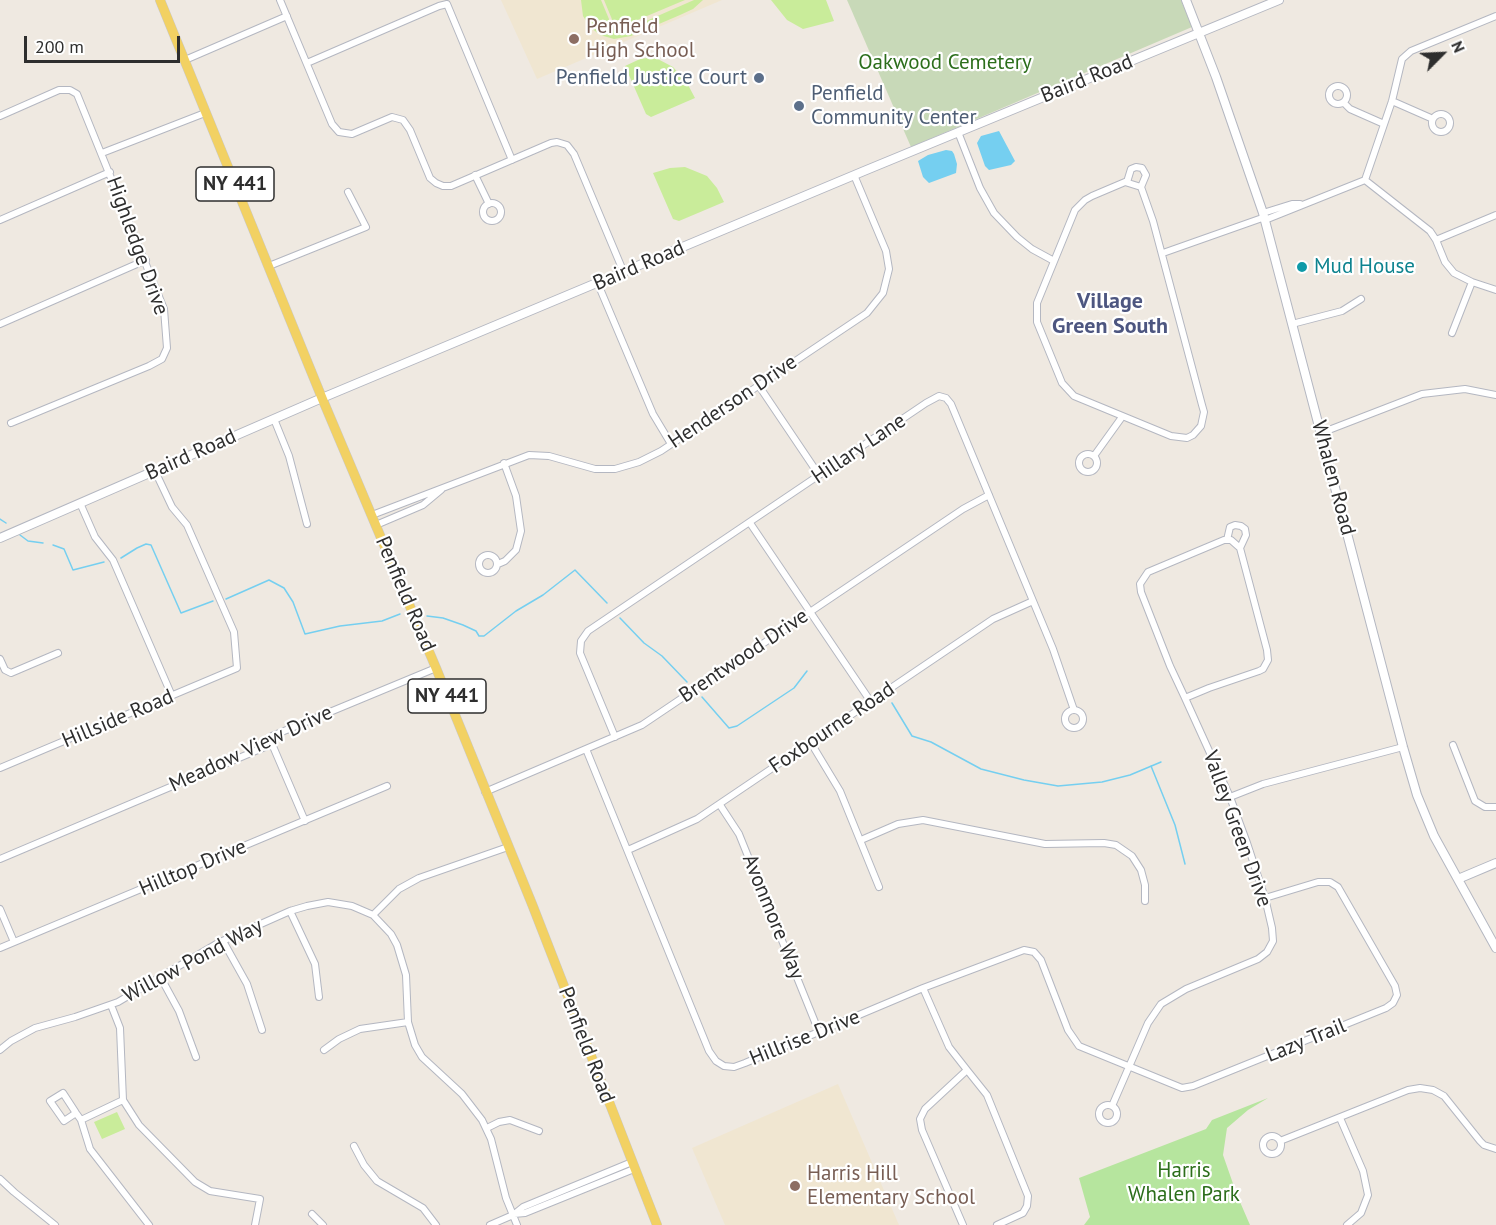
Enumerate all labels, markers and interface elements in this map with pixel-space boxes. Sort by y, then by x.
place label: Penfield High School [586,14,695,64]
scale bar [27,24,183,62]
north arrow [1412,24,1472,84]
marker: Penfield High School [567,32,581,46]
text: 200 m [35,35,84,58]
text: N [1447,38,1470,56]
street label: Baird Road [1037,49,1137,109]
park label: Oakwood Cemetery [858,50,1032,76]
place label: Penfield Justice Court [556,65,747,91]
marker: Penfield Justice Court [752,71,766,85]
place label: Penfield Community Center [811,81,977,131]
marker: Penfield Community Center [792,99,806,113]
road number: NY 441 [196,167,274,201]
street label: Highledge Drive [100,173,174,319]
street label: Baird Road [590,235,688,297]
place label: Mud House [1314,254,1415,280]
marker: Mud House [1295,260,1309,274]
district label: Village Green South [1052,289,1168,340]
street label: Henderson Drive [664,350,802,454]
street label: Hillary Lane [807,408,911,490]
street label: Whalen Road [1306,418,1360,538]
street label: Baird Road [142,424,240,486]
street label: Penfield Road [369,533,441,655]
street label: Brentwood Drive [675,604,813,708]
street label: Foxbourne Road [765,677,899,779]
road number: NY 441 [408,679,486,713]
street label: Hillside Road [59,684,177,754]
street label: Meadow View Drive [165,700,337,798]
street label: Valley Green Drive [1197,747,1277,911]
street label: Hilltop Drive [136,834,250,902]
street label: Avonmore Way [736,851,810,983]
street label: Willow Pond Way [119,914,267,1008]
street label: Penfield Road [552,983,620,1107]
street label: Hillrise Drive [746,1004,864,1072]
street label: Lazy Trail [1262,1014,1350,1068]
park label: Harris Whalen Park [1128,1158,1240,1208]
place label: Harris Hill Elementary School [807,1161,975,1211]
marker: Harris Hill Elementary School [788,1179,802,1193]

